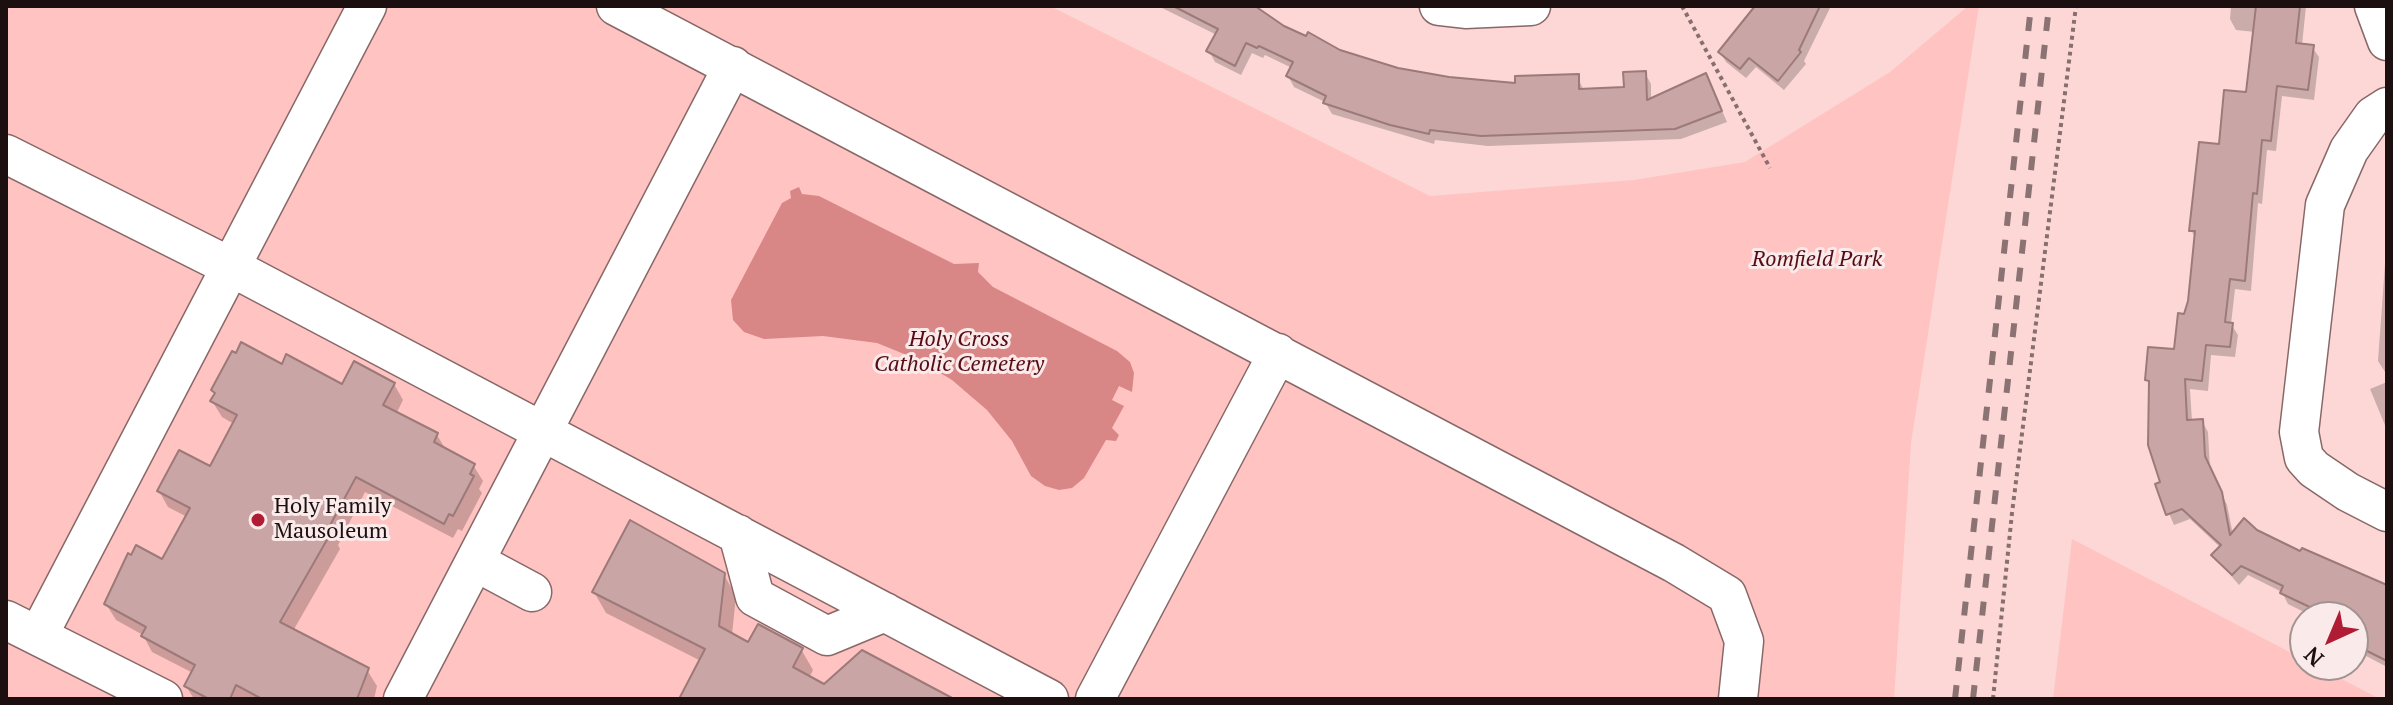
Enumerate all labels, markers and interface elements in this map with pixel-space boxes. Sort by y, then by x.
park label: Romfield Park [1752,247,1882,273]
park label: Holy Cross Catholic Cemetery [874,327,1044,378]
place label: Holy Family Mausoleum [274,494,392,546]
marker: Holy Family Mausoleum [249,511,267,529]
north arrow [2289,601,2369,681]
text: N [2297,641,2329,673]

